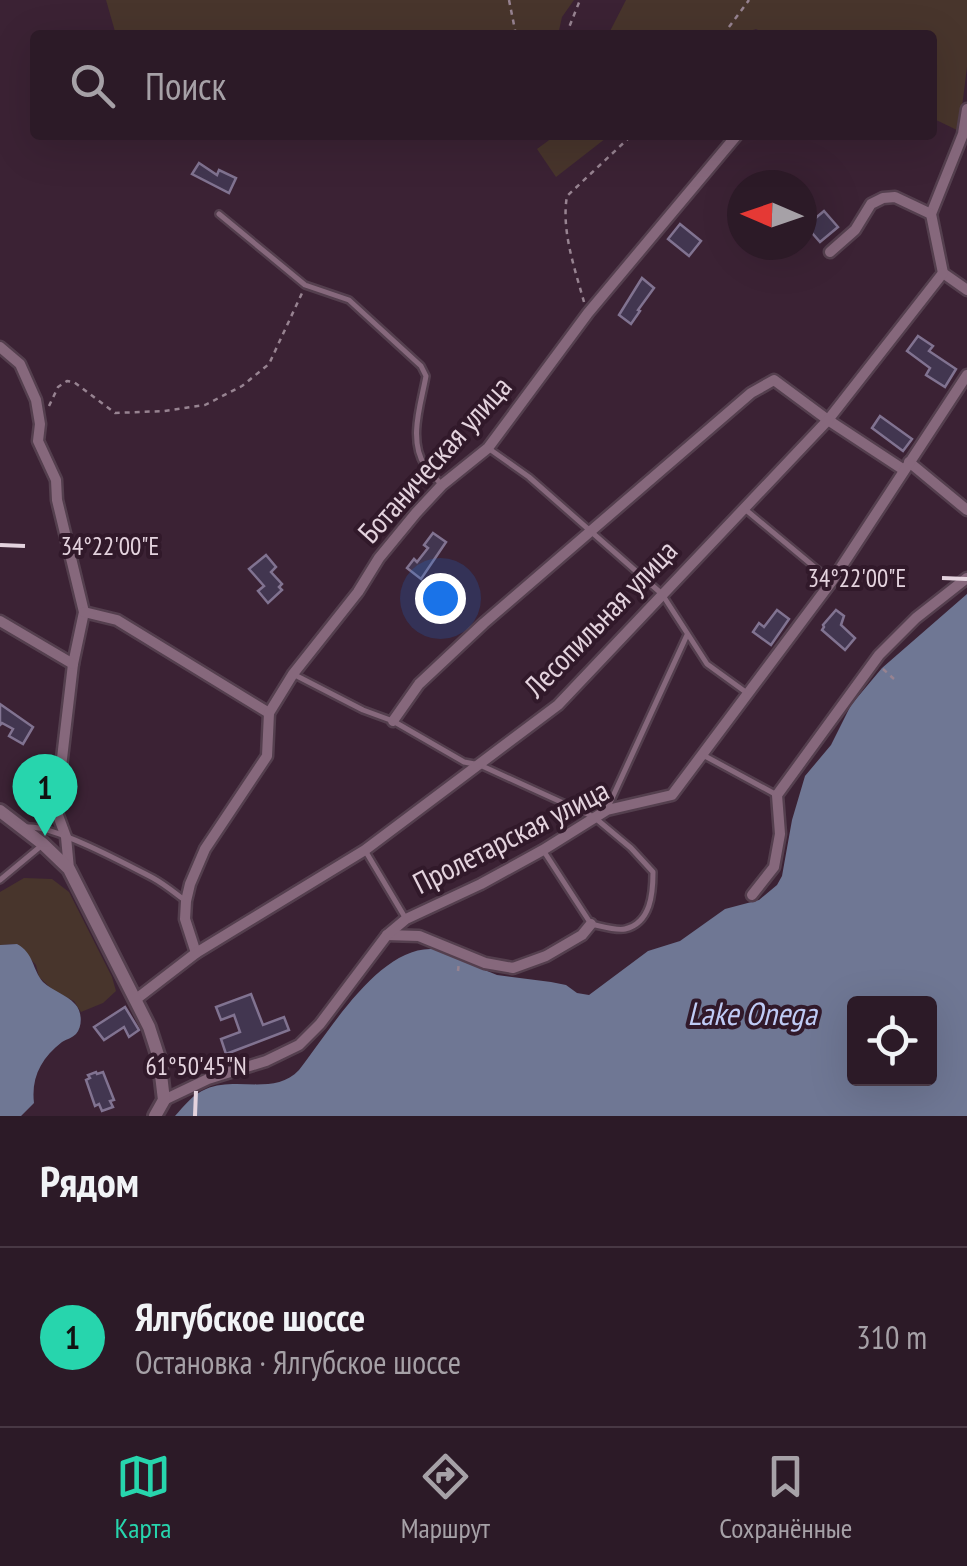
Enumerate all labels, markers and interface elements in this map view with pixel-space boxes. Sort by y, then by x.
search box [30,30,937,140]
icon: search [65,58,120,113]
text: Поиск [145,61,226,110]
north arrow [727,170,817,260]
street label: Ботаническая улица [349,367,519,551]
text: 34°22'00"E [61,530,159,562]
street label: Лесопильная улица [514,531,685,706]
text: 34°22'00"E [808,562,906,594]
your location [415,573,466,624]
pin: 1 [12,754,78,836]
street label: Пролетарская улица [406,770,615,902]
water label: Lake Onega [688,992,819,1034]
map controls [847,996,937,1086]
button: locate [847,996,937,1086]
text: 61°50'45"N [145,1050,247,1082]
text: Рядом [40,1154,139,1209]
text: Ялгубское шоссе [135,1292,365,1341]
text: 1 [65,1316,80,1358]
text: 310 m [856,1316,927,1358]
text: Остановка · Ялгубское шоссе [135,1341,461,1383]
tab: Карта [115,1449,172,1546]
tab: Маршрут [401,1449,490,1546]
tab: Сохранённые [719,1449,852,1546]

